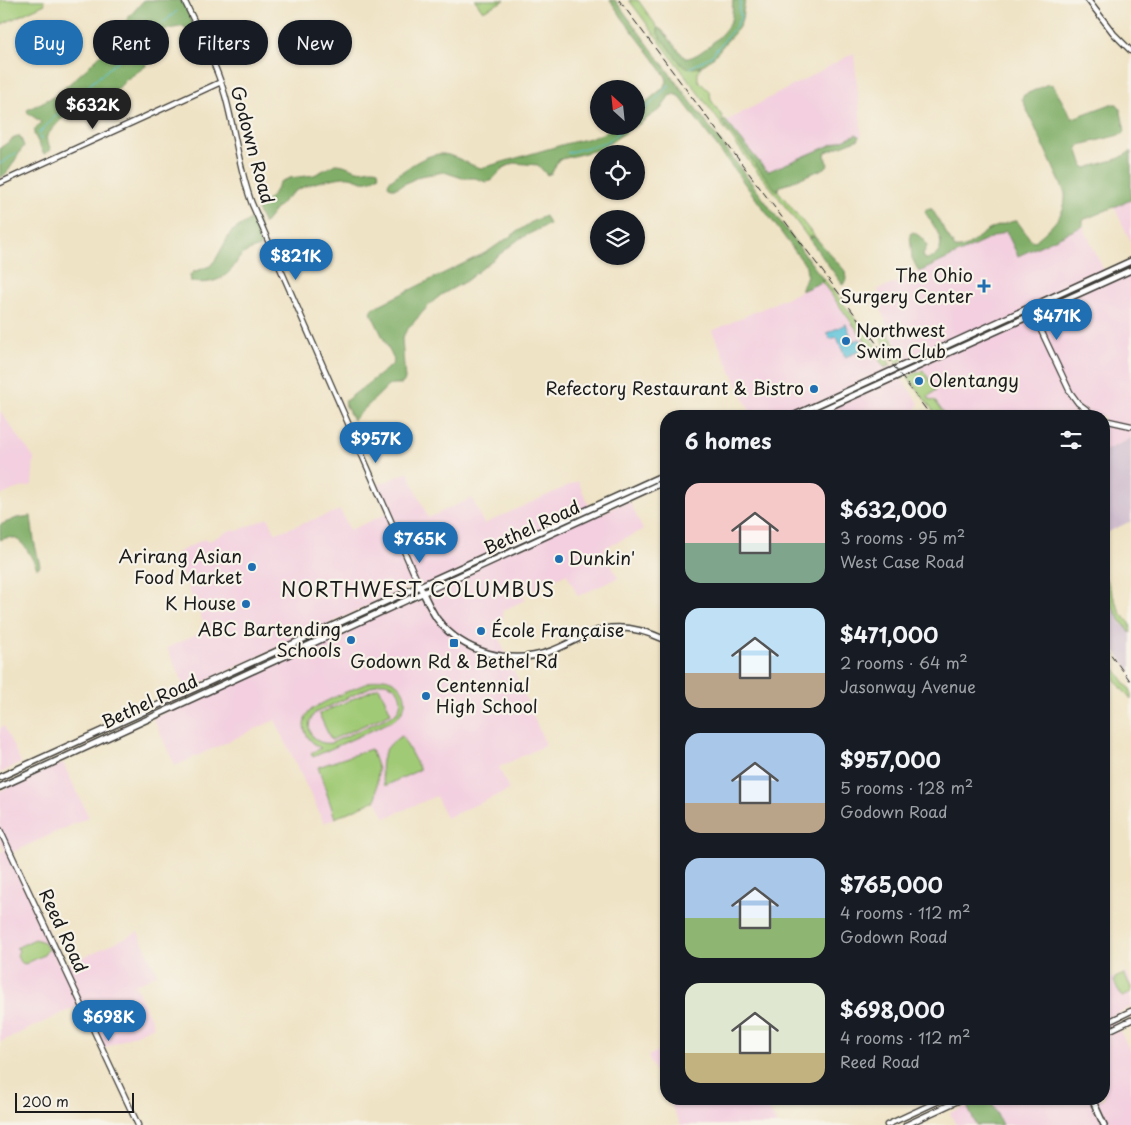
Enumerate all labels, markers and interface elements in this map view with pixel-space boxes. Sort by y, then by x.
chip: Buy [15,20,83,65]
chip: Rent [93,20,169,65]
chip: Filters [179,20,268,65]
chip: New [278,20,352,65]
north arrow [590,80,645,135]
map controls [590,80,645,265]
street label: Godown Road [225,83,282,207]
pin: $632K [58,88,128,130]
text: $632K [66,92,120,116]
button: locate [590,145,645,200]
button: layers [590,210,645,265]
pin: $821K [261,238,331,281]
text: $821K [271,243,321,267]
place label: The Ohio Surgery Center [841,261,974,309]
marker: The Ohio Surgery Center [977,279,991,293]
pin: $471K [1022,298,1092,341]
text: $471K [1033,303,1081,327]
place label: Northwest Swim Club [856,316,946,364]
marker: Northwest Swim Club [840,335,852,347]
place label: Olentangy [929,366,1019,393]
place label: Refectory Restaurant & Bistro [545,374,804,401]
marker: Olentangy [913,375,925,387]
marker: Refectory Restaurant & Bistro [808,383,820,395]
pin: $957K [341,422,411,464]
text: 6 homes [685,424,771,456]
text: $957K [351,426,401,450]
icon: filters [1057,426,1085,454]
street label: Bethel Road [479,492,584,561]
text: $632,000 [840,493,947,525]
icon: home [725,503,785,563]
pin: $765K [385,522,455,564]
text: 3 rooms · 95 m² [840,525,965,549]
text: $765K [394,526,446,550]
place label: Arirang Asian Food Market [119,542,242,590]
place label: Dunkin' [569,544,635,571]
text: West Case Road [840,549,964,573]
marker: Dunkin' [553,553,565,565]
marker: Arirang Asian Food Market [246,561,258,573]
district label: NORTHWEST COLUMBUS [281,574,555,604]
place label: K House [165,589,236,616]
marker: K House [240,598,252,610]
place label: ABC Bartending Schools [198,615,341,663]
place label: École Française [491,616,624,643]
text: $471,000 [840,618,938,650]
marker: École Française [475,625,487,637]
icon: home [725,628,785,688]
marker: ABC Bartending Schools [345,634,357,646]
marker: Godown Rd & Bethel Rd [448,637,460,649]
place label: Godown Rd & Bethel Rd [350,647,558,674]
text: 2 rooms · 64 m² [840,650,968,674]
street label: Bethel Road [97,666,202,735]
place label: Centennial High School [436,671,538,719]
text: Jasonway Avenue [840,674,976,698]
marker: Centennial High School [420,690,432,702]
text: $957,000 [840,743,941,775]
icon: home [725,753,785,813]
text: 5 rooms · 128 m² [840,775,973,799]
text: Godown Road [840,799,948,823]
text: $765,000 [840,868,943,900]
icon: home [725,878,785,938]
street label: Reed Road [33,884,96,977]
text: 4 rooms · 112 m² [840,900,970,924]
text: Godown Road [840,924,948,948]
text: $698,000 [840,993,945,1025]
pin: $698K [74,1000,144,1042]
icon: home [725,1003,785,1063]
text: $698K [83,1004,135,1028]
text: 4 rooms · 112 m² [840,1025,970,1049]
text: Reed Road [840,1049,920,1073]
scale bar [15,1090,134,1113]
text: 200 m [22,1091,69,1112]

